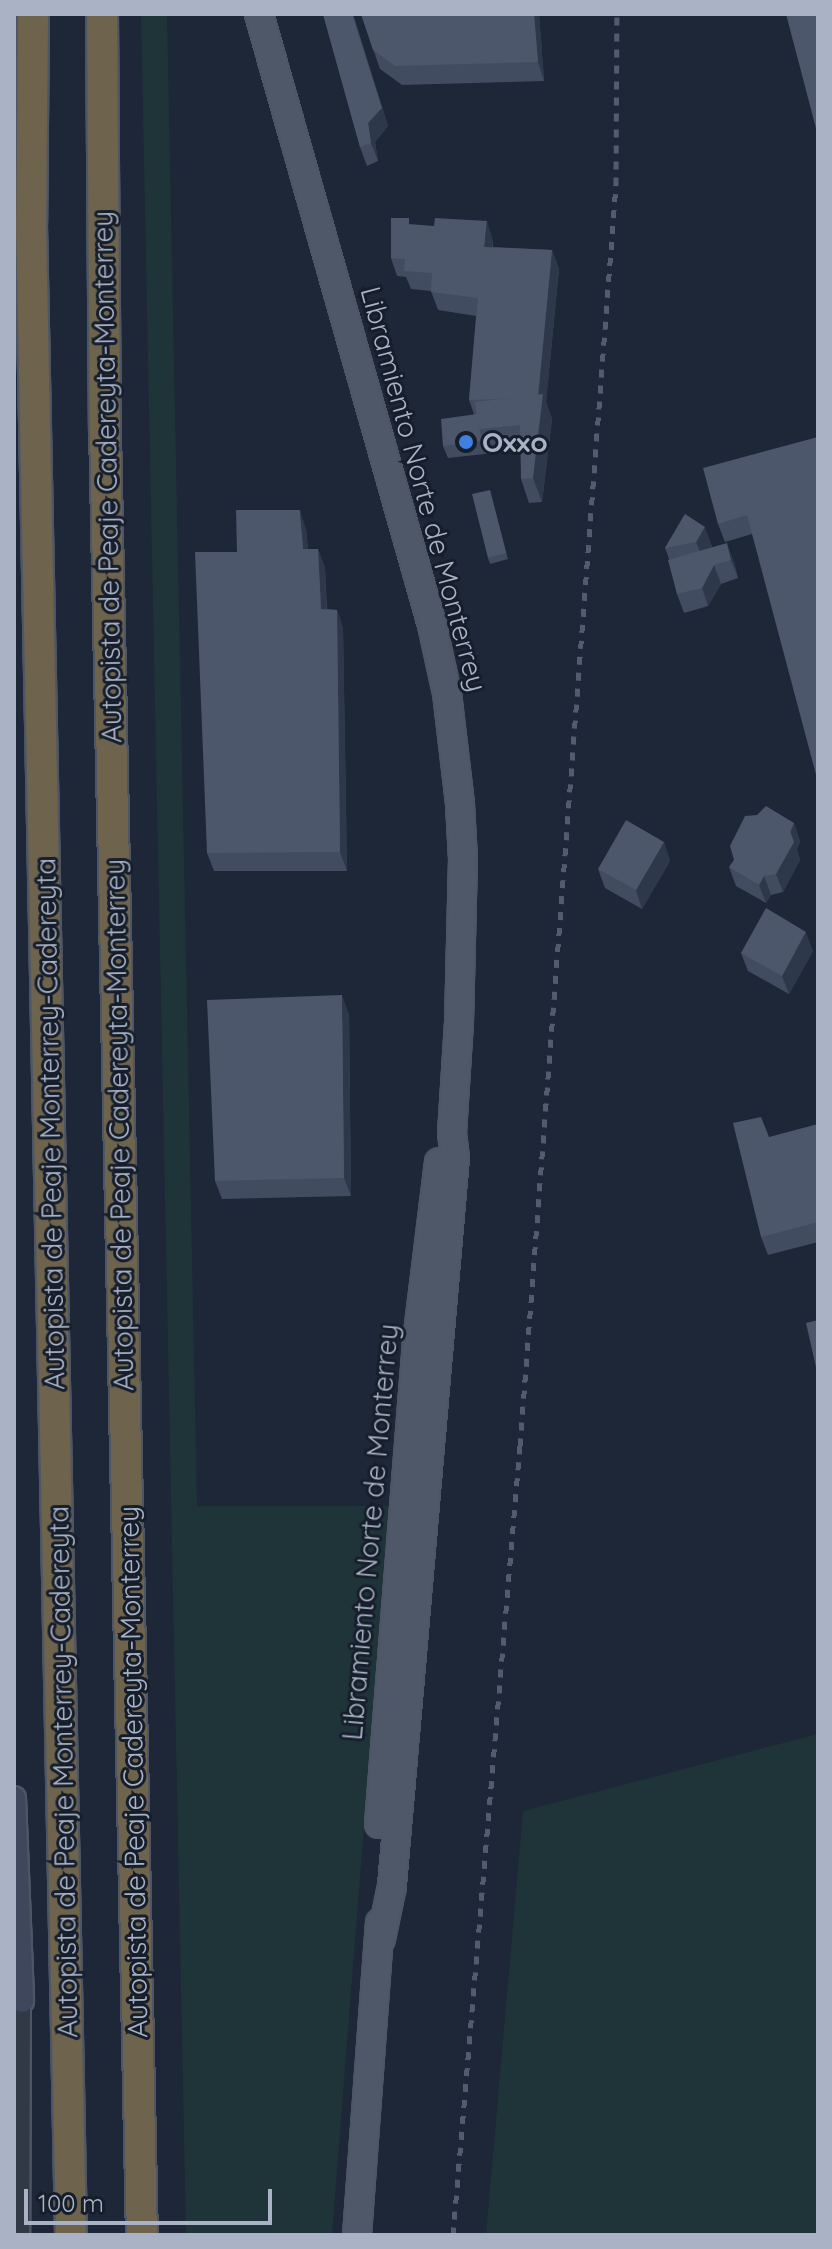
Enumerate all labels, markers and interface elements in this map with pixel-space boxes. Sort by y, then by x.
street label: Autopista de Peaje Cadereyta-Monterrey [86,211,128,743]
street label: Libramiento Norte de Monterrey [354,283,494,695]
place label: Oxxo [482,425,548,459]
marker: Oxxo [457,433,475,451]
street label: Autopista de Peaje Monterrey-Cadereyta [29,858,71,1390]
street label: Autopista de Peaje Cadereyta-Monterrey [98,859,140,1391]
street label: Libramiento Norte de Monterrey [335,1322,405,1742]
street label: Autopista de Peaje Monterrey-Cadereyta [42,1506,84,2038]
street label: Autopista de Peaje Cadereyta-Monterrey [112,1506,154,2038]
scale bar [28,2173,276,2223]
text: 100 m [38,2188,104,2218]

